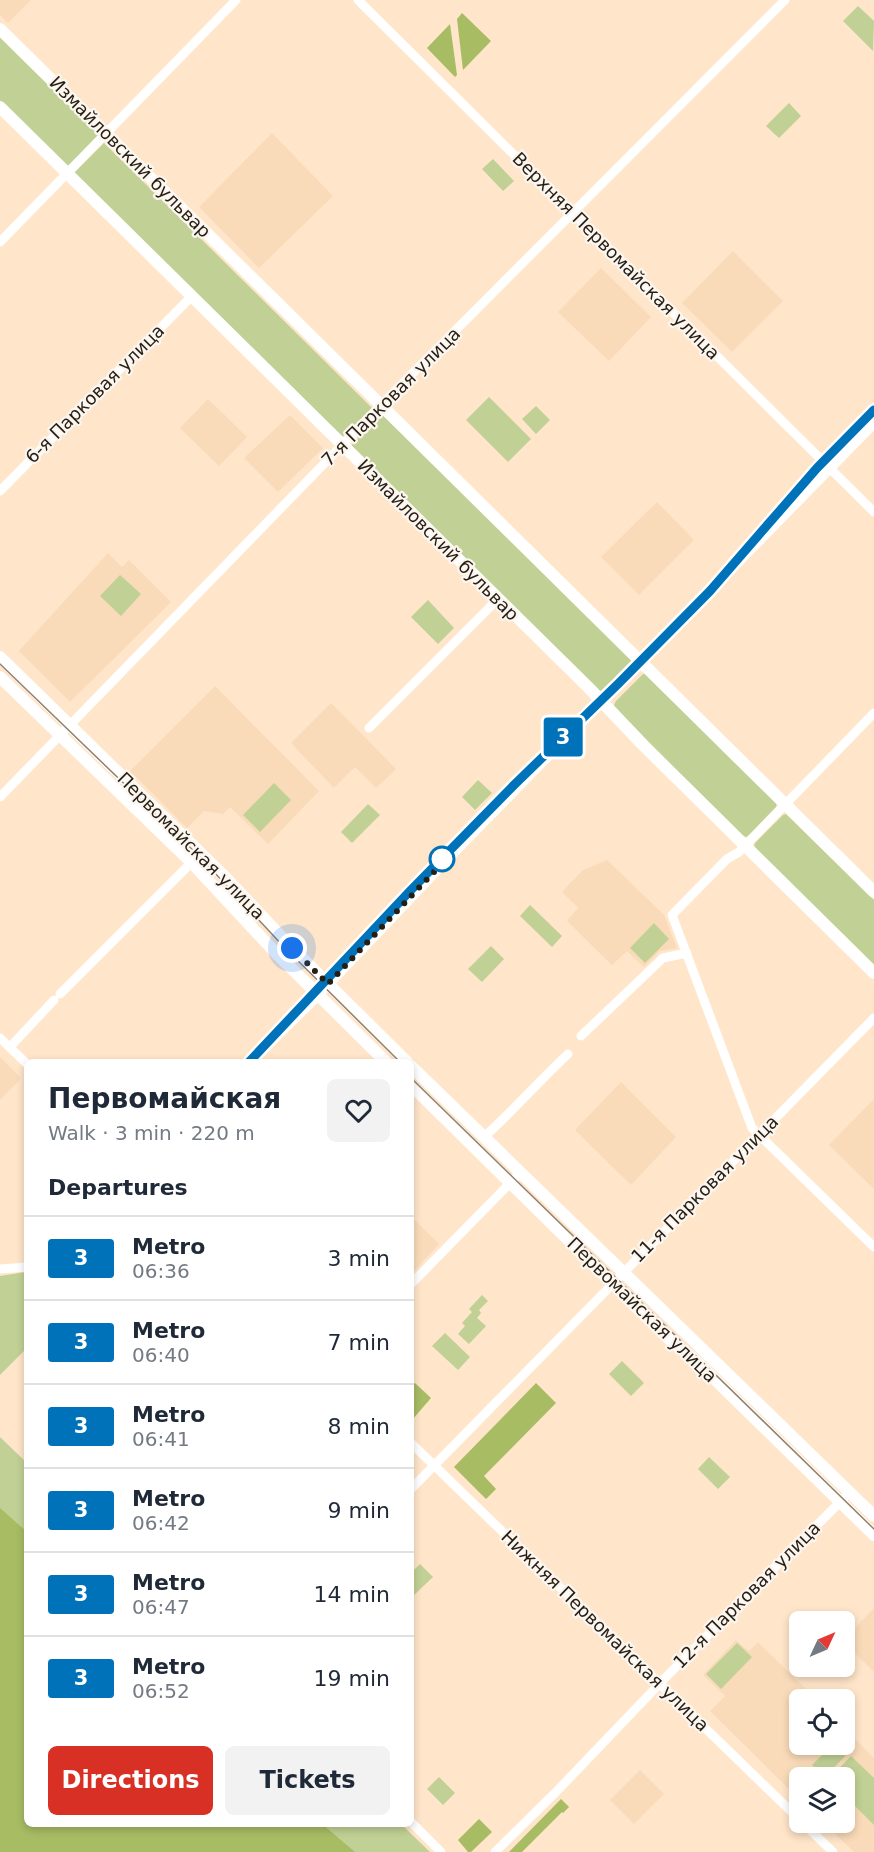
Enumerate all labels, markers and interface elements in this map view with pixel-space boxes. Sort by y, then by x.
street label: Измайловский бульвар [45,72,215,242]
street label: Верхняя Первомайская улица [508,148,724,364]
street label: 6-я Парковая улица [21,320,168,467]
street label: 7-я Парковая улица [317,323,464,470]
street label: Измайловский бульвар [353,455,523,625]
line badge: 3 [544,718,582,756]
text: 3 [556,725,570,749]
street label: Первомайская улица [113,768,269,924]
unlabelled marker [429,846,455,872]
your location [277,933,307,963]
button: heart [327,1079,390,1142]
text: Первомайская [48,1082,281,1115]
street label: 11-я Парковая улица [627,1111,782,1266]
text: Walk · 3 min · 220 m [48,1121,255,1145]
text: Departures [48,1175,188,1200]
street label: Первомайская улица [563,1233,721,1386]
text: Metro [132,1234,205,1259]
text: 3 [74,1246,88,1270]
text: 3 min [328,1246,390,1271]
text: 06:36 [132,1259,190,1283]
text: Metro [132,1318,205,1343]
text: 3 [74,1330,88,1354]
text: 7 min [328,1330,390,1355]
text: 06:40 [132,1343,190,1367]
text: Metro [132,1402,205,1427]
text: 3 [74,1414,88,1438]
text: 8 min [328,1414,390,1439]
text: 06:41 [132,1427,190,1451]
text: Metro [132,1486,205,1511]
text: 3 [74,1498,88,1522]
text: 9 min [328,1498,390,1523]
text: 06:42 [132,1511,190,1535]
street label: 12-я Парковая улица [669,1517,824,1672]
street label: Нижняя Первомайская улица [497,1526,713,1735]
text: Metro [132,1570,205,1595]
text: 3 [74,1582,88,1606]
text: 14 min [314,1582,390,1607]
text: 06:47 [132,1595,190,1619]
north arrow [789,1611,855,1677]
map controls [789,1611,855,1833]
text: Metro [132,1654,205,1679]
text: 3 [74,1666,88,1690]
text: 19 min [314,1666,390,1691]
text: 06:52 [132,1679,190,1703]
button: locate [789,1689,855,1755]
button: Directions [48,1746,213,1815]
button: Tickets [225,1746,390,1815]
button: layers [789,1767,855,1833]

